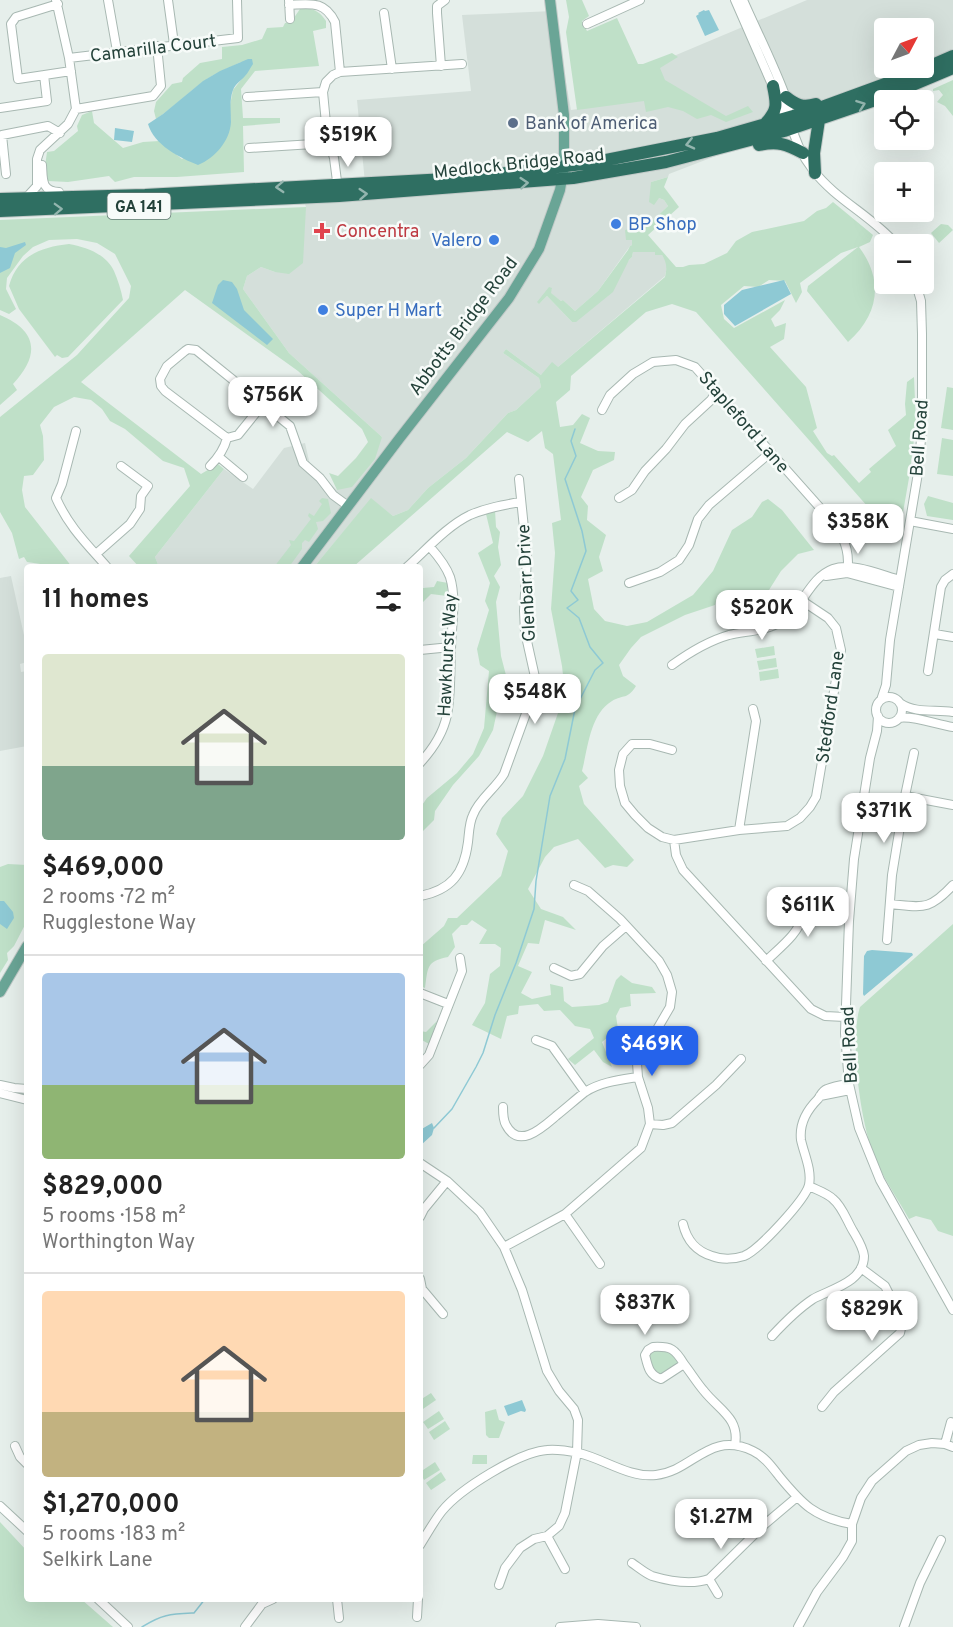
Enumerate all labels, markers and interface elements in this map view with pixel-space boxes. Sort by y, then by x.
north arrow [874,18,934,78]
map controls [874,18,934,294]
street label: Camarilla Court [89,30,218,69]
button: locate [874,90,934,150]
one-way arrow [855,100,865,113]
place label: Bank of America [525,113,657,136]
marker: Bank of America [506,116,520,130]
pin: $519K [306,117,390,168]
text: $519K [319,123,377,149]
one-way arrow [685,137,695,150]
street label: Medlock Bridge Road [433,144,606,185]
button: + [874,162,934,222]
one-way arrow [519,177,528,190]
one-way arrow [276,181,285,194]
one-way arrow [359,188,368,201]
road number: GA 141 [108,193,170,219]
one-way arrow [54,203,63,215]
place label: BP Shop [628,214,697,237]
marker: BP Shop [609,217,623,231]
place label: Concentra [336,221,419,244]
marker: Concentra [313,222,331,240]
place label: Valero [431,230,482,253]
marker: Valero [487,233,501,247]
button: − [874,234,934,294]
street label: Abbotts Bridge Road [405,253,524,401]
place label: Super H Mart [335,300,442,323]
marker: Super H Mart [316,303,330,317]
street label: Stapleford Lane [692,367,793,479]
pin: $756K [231,377,315,428]
text: $756K [242,383,304,409]
street label: Bell Road [906,399,935,477]
pin: $358K [816,504,900,555]
text: $358K [827,510,889,536]
street label: Glenbarr Drive [513,523,542,642]
text: 11 homes [42,584,149,617]
icon: filters [372,584,405,617]
pin: $520K [720,590,804,641]
street label: Hawkhurst Way [434,593,463,717]
text: $520K [730,596,794,622]
street label: Stedford Lane [812,649,851,765]
pin: $548K [493,674,577,725]
text: $548K [503,680,567,706]
icon: home [170,693,278,801]
pin: $371K [842,793,926,844]
text: $371K [856,799,912,825]
text: $469,000 [42,852,164,885]
text: 2 rooms · 72 m² [42,885,175,911]
pin: $611K [766,887,850,938]
text: $611K [781,893,835,919]
text: Rugglestone Way [42,911,196,937]
street label: Bell Road [837,1006,864,1084]
icon: home [170,1012,278,1120]
pin: $469K [610,1026,694,1077]
text: $469K [620,1032,684,1058]
text: $829,000 [42,1171,163,1204]
text: 5 rooms · 158 m² [42,1204,186,1230]
text: Worthington Way [42,1230,195,1256]
pin: $837K [603,1285,687,1336]
text: $837K [614,1291,676,1317]
pin: $829K [830,1291,914,1342]
text: $829K [841,1297,903,1323]
icon: home [170,1330,278,1438]
text: $1,270,000 [42,1489,180,1522]
pin: $1.27M [672,1499,770,1550]
text: $1.27M [689,1505,753,1531]
text: 5 rooms · 183 m² [42,1522,185,1548]
text: Selkirk Lane [42,1548,153,1574]

